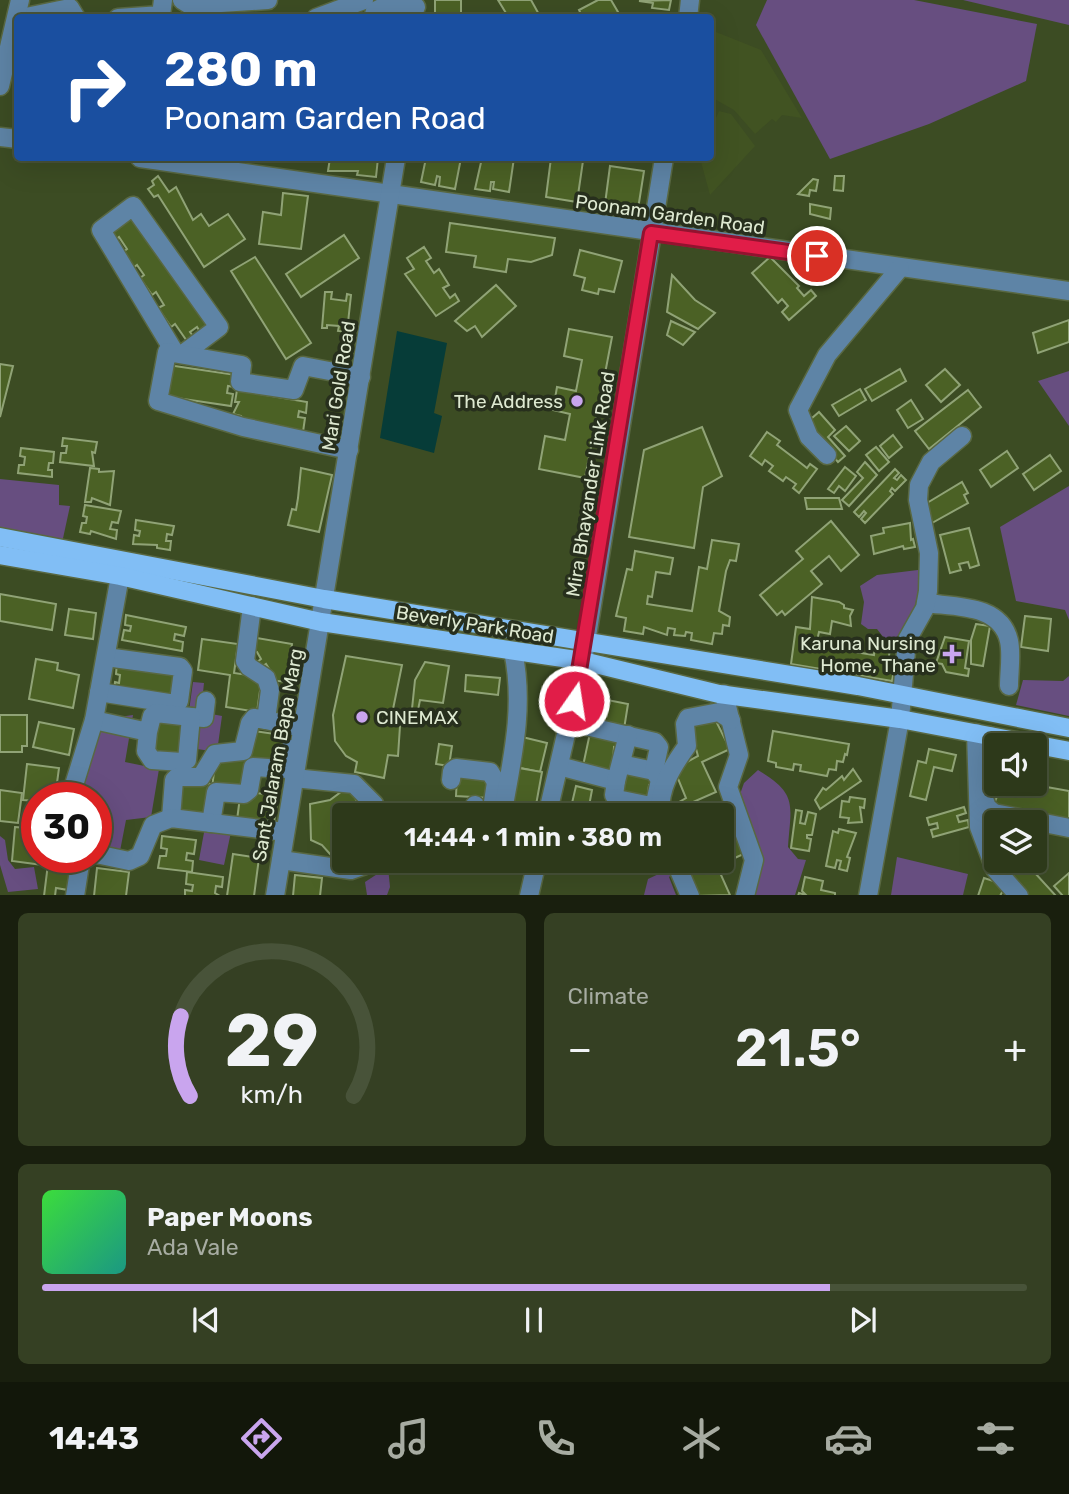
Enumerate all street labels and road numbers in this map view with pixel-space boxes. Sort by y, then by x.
street label: Poonam Garden Road [574,190,766,239]
street label: Mari Gold Road [317,319,360,453]
street label: Mira Bhayander Link Road [561,370,620,599]
street label: Beverly Park Road [394,601,555,648]
street label: Sant Jalaram Bapa Marg [247,647,308,863]

